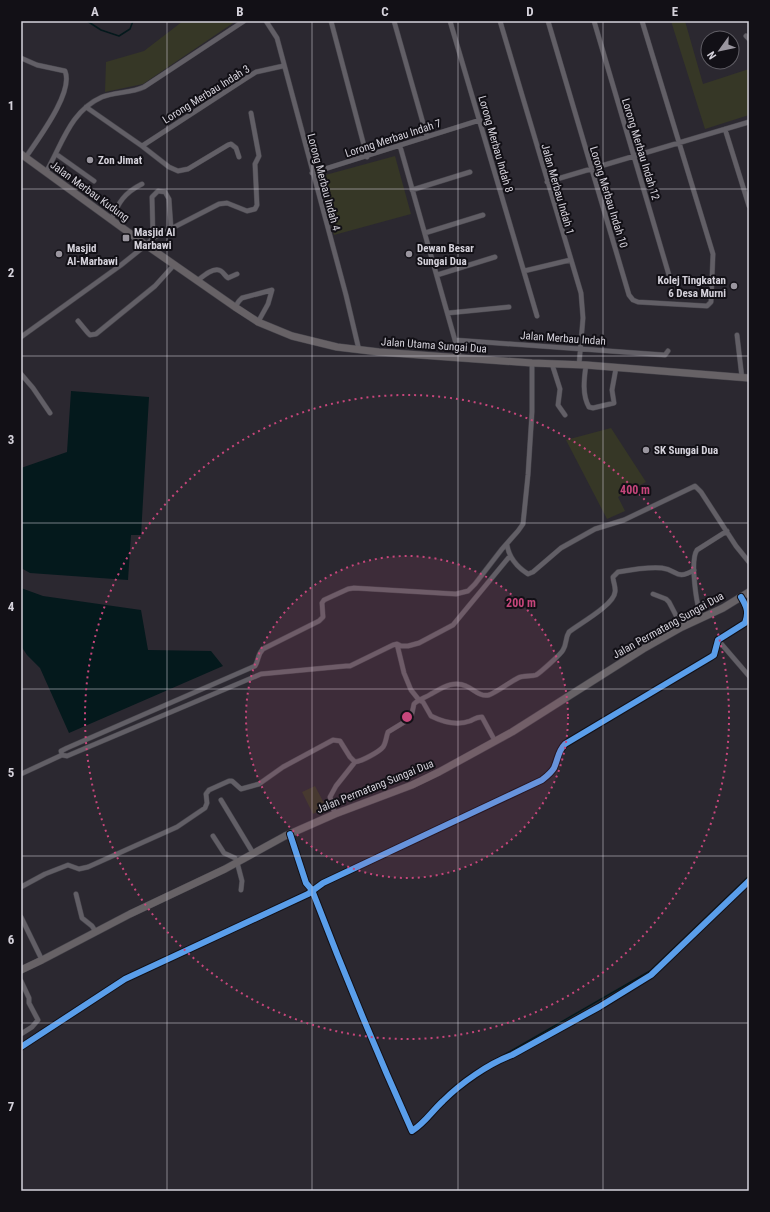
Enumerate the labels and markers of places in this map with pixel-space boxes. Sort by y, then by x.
place label: Zon Jimat [98,154,143,167]
marker: Zon Jimat [85,155,95,165]
place label: Masjid Al Marbawi [134,226,176,252]
marker: Masjid Al Marbawi [121,233,131,243]
place label: Masjid Al-Marbawi [67,242,118,268]
place label: Dewan Besar Sungai Dua [417,242,474,268]
marker: Masjid Al-Marbawi [54,249,64,259]
marker: Dewan Besar Sungai Dua [404,249,414,259]
place label: Kolej Tingkatan 6 Desa Murni [658,274,726,300]
marker: Kolej Tingkatan 6 Desa Murni [729,281,739,291]
place label: SK Sungai Dua [654,444,718,457]
marker: SK Sungai Dua [641,445,651,455]
centre of rings [400,710,414,724]

